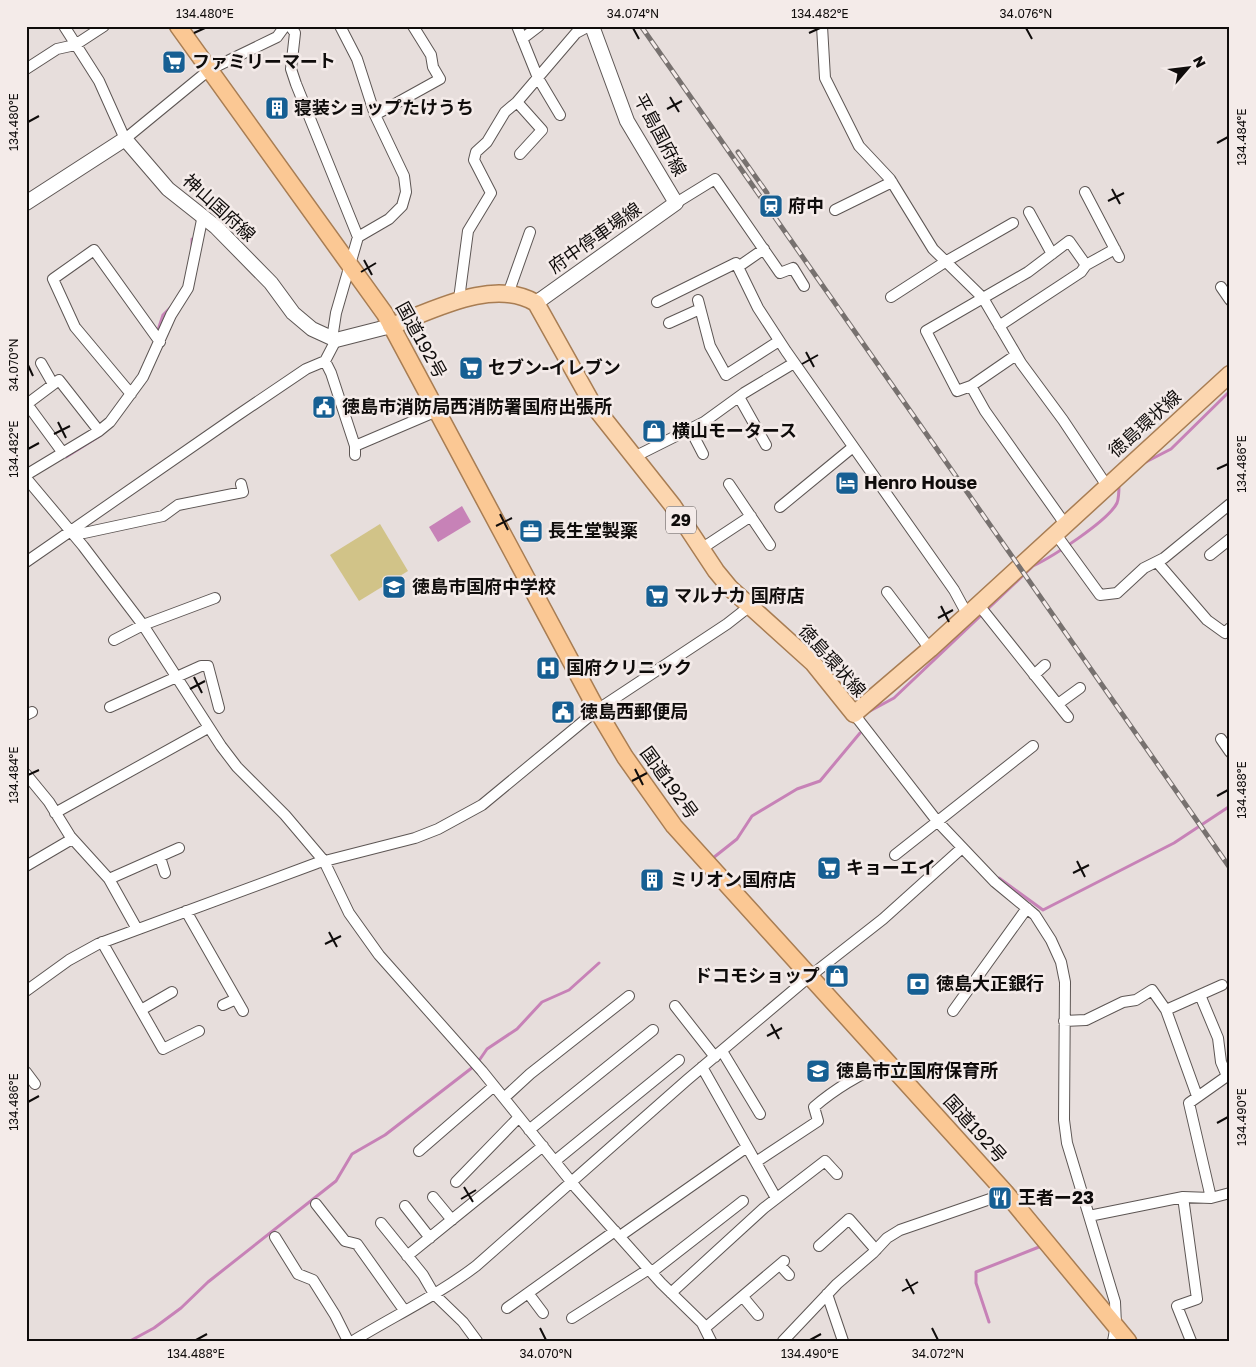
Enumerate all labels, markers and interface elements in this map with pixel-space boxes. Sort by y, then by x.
text: 134.480°E [176,6,234,21]
text: 34.074°N [607,6,659,21]
text: 134.482°E [791,6,849,21]
text: 34.076°N [1000,6,1052,21]
north arrow [1164,42,1214,92]
supermarket icon: ファミリーマート [161,49,187,75]
place label: ファミリーマート [192,50,336,72]
text: N [1190,53,1210,70]
street label: 平島国府線 [630,90,692,179]
text: 134.480°E [6,93,21,151]
building icon: 寝装ショップたけうち [264,95,290,121]
place label: 寝装ショップたけうち [294,96,474,118]
text: 134.484°E [1234,108,1249,166]
street label: 神山国府線 [179,169,260,246]
station icon: 府中 [758,193,784,219]
place label: 府中 [788,194,824,216]
street label: 府中停車場線 [544,197,645,277]
street label: 国道192号 [392,297,452,382]
text: 34.070°N [6,339,21,391]
supermarket icon: セブン-イレブン [458,355,484,381]
place label: セブン-イレブン [488,356,621,378]
street label: 徳島環状線 [1104,385,1185,462]
public building icon: 徳島市消防局西消防署国府出張所 [311,394,337,420]
place label: 徳島市消防局西消防署国府出張所 [342,395,612,417]
shop icon: 横山モータース [641,418,667,444]
place label: 横山モータース [672,419,797,441]
text: 134.482°E [6,420,21,478]
text: 134.486°E [1234,435,1249,493]
hotel icon: Henro House [834,470,860,496]
place label: Henro House [864,471,978,493]
road number: 29 [666,506,696,534]
office icon: 長生堂製薬 [518,518,544,544]
place label: 長生堂製薬 [548,519,638,541]
school or university icon: 徳島市国府中学校 [381,574,407,600]
place label: 徳島市国府中学校 [412,575,556,597]
supermarket icon: マルナカ 国府店 [644,583,670,609]
place label: マルナカ 国府店 [674,584,805,606]
street label: 徳島環状線 [794,620,871,701]
hospital icon: 国府クリニック [535,655,561,681]
place label: 国府クリニック [566,656,692,678]
public building icon: 徳島西郵便局 [550,699,576,725]
place label: 徳島西郵便局 [580,700,688,722]
street label: 国道192号 [636,742,703,823]
text: 134.484°E [6,746,21,804]
text: 134.488°E [1234,761,1249,819]
supermarket icon: キョーエイ [816,855,842,881]
place label: キョーエイ [846,856,936,878]
building icon: ミリオン国府店 [639,867,665,893]
place label: ミリオン国府店 [670,868,796,890]
shop icon: ドコモショップ [824,963,850,989]
place label: ドコモショップ [694,964,820,986]
bank icon: 徳島大正銀行 [905,971,931,997]
place label: 徳島大正銀行 [936,972,1044,994]
school or university icon: 徳島市立国府保育所 [805,1058,831,1084]
place label: 徳島市立国府保育所 [836,1059,998,1081]
text: 134.486°E [6,1073,21,1131]
text: 134.490°E [1234,1088,1249,1146]
street label: 国道192号 [939,1090,1012,1167]
restaurant icon: 王者ー23 [987,1185,1013,1211]
place label: 王者ー23 [1018,1186,1094,1208]
text: 134.488°E [167,1346,225,1361]
text: 34.070°N [520,1346,572,1361]
text: 134.490°E [781,1346,839,1361]
text: 34.072°N [912,1346,964,1361]

